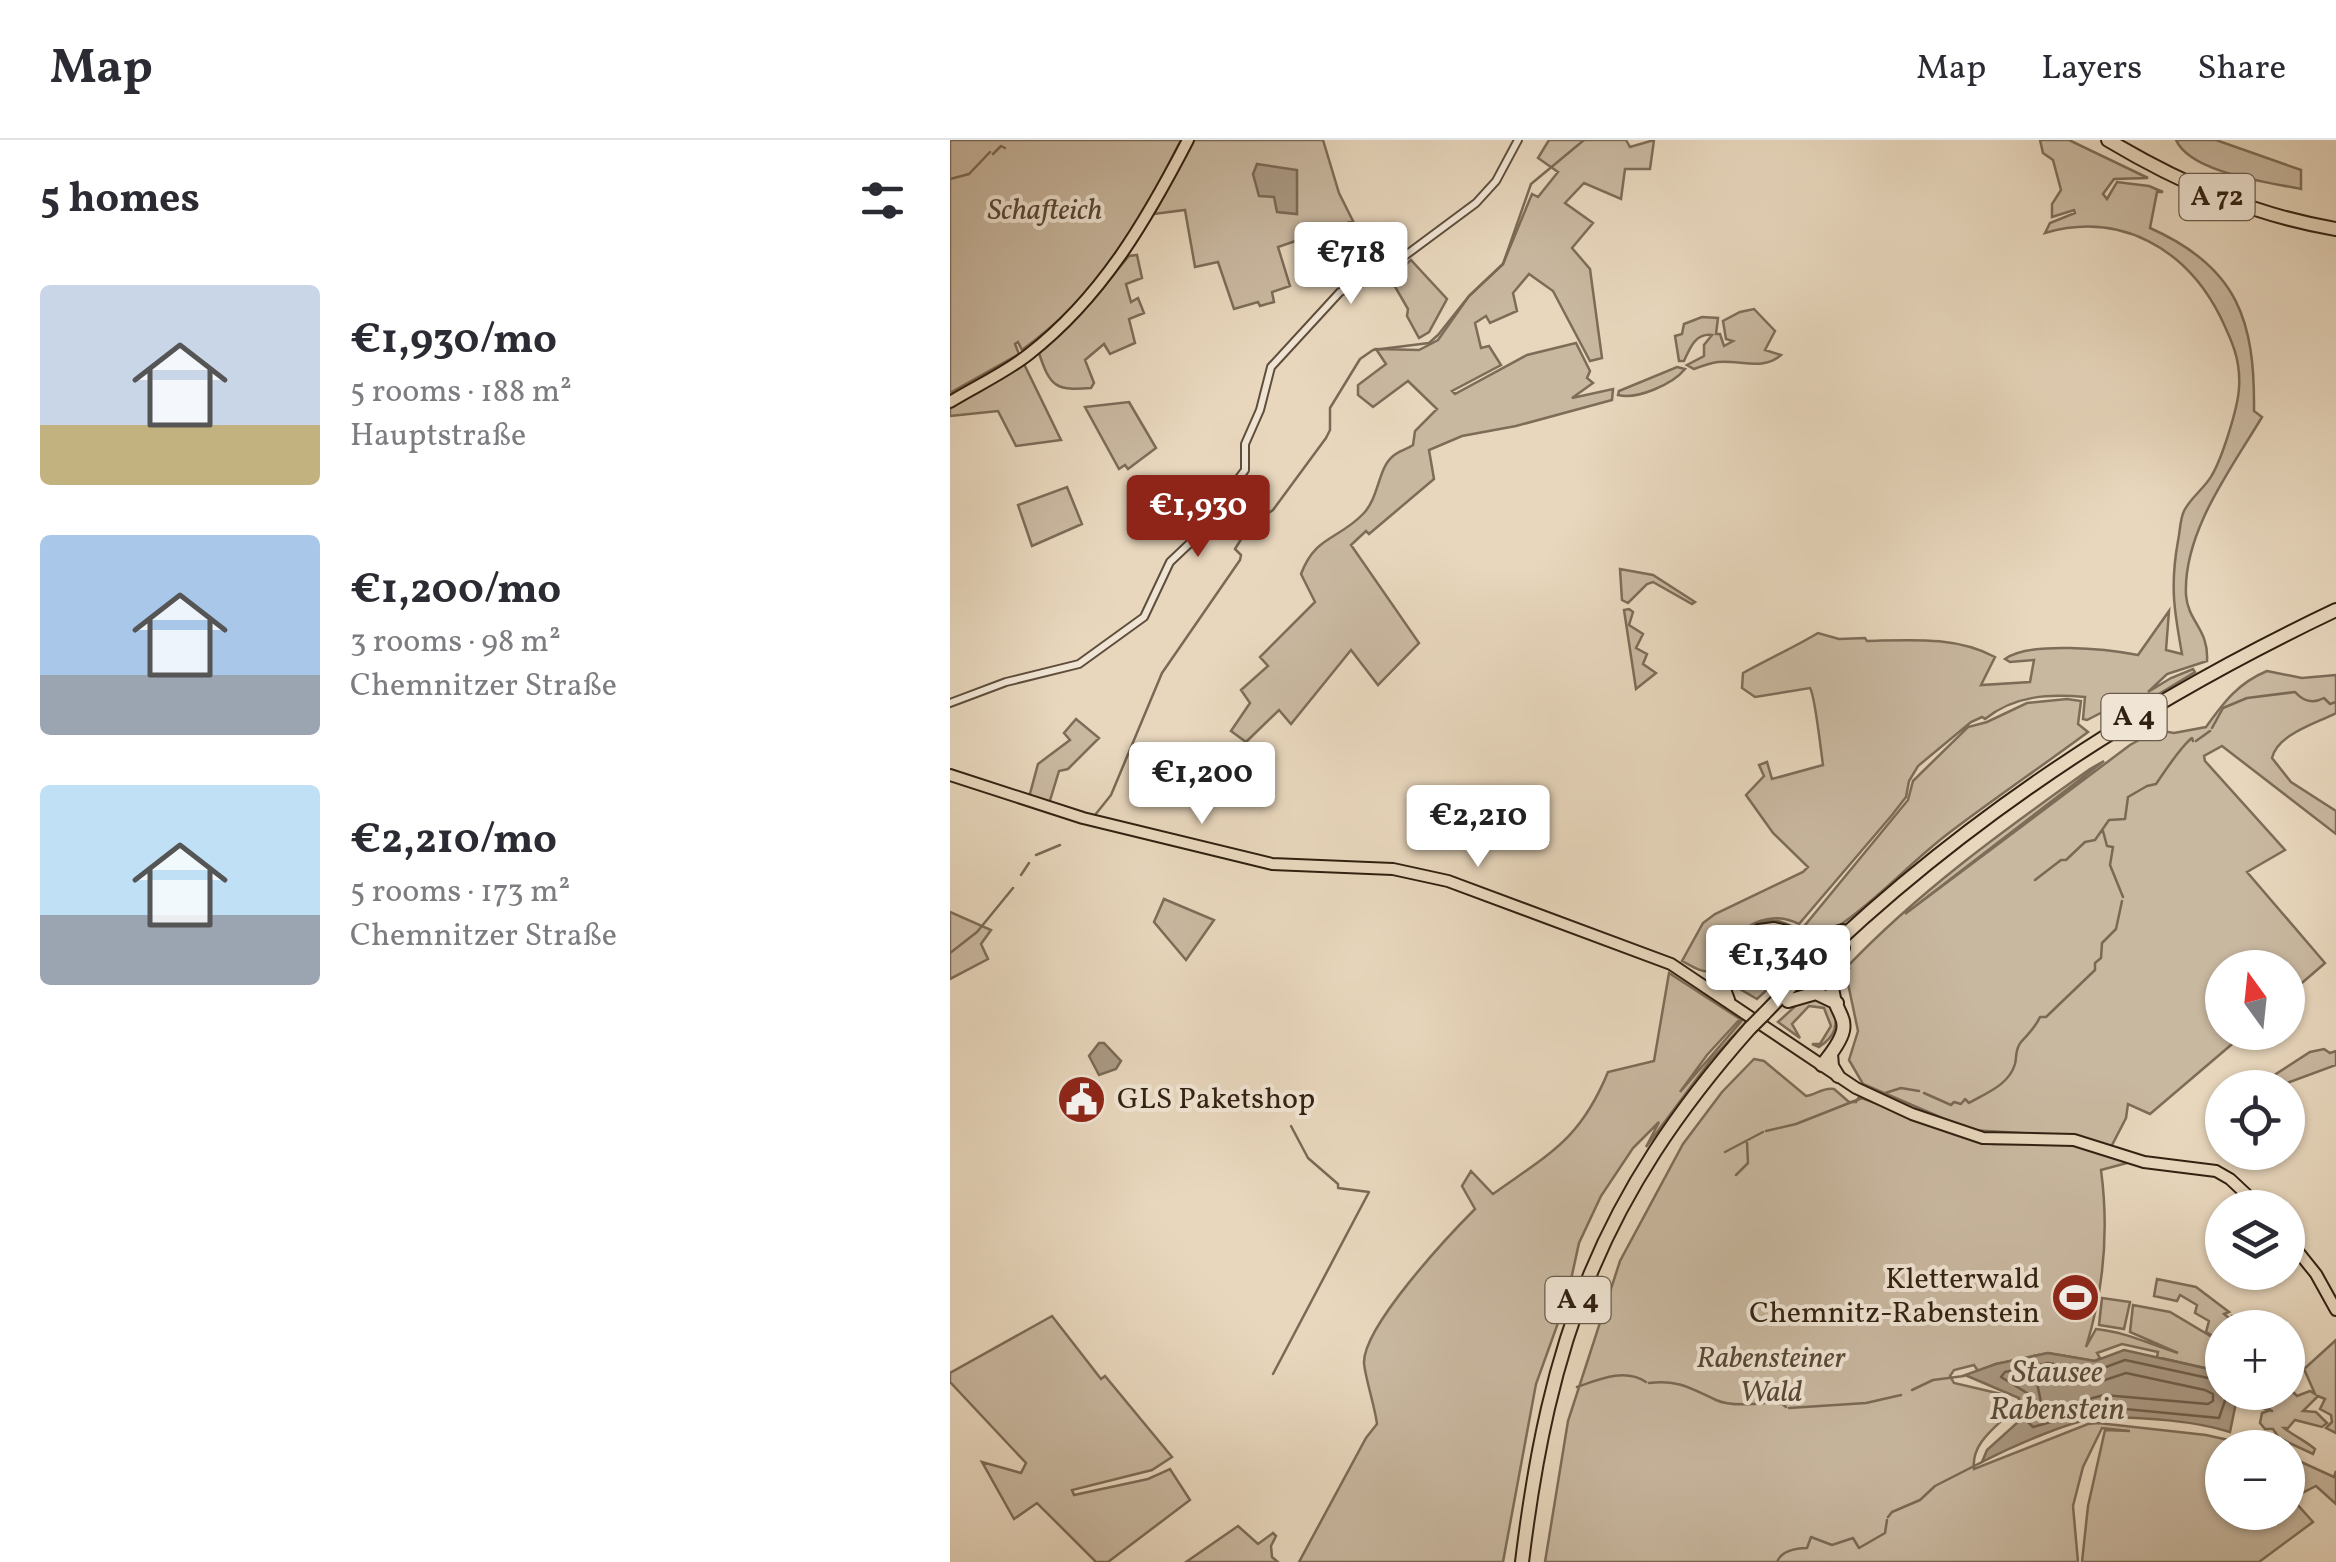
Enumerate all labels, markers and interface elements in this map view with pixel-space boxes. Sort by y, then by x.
text: Map [50,36,153,103]
text: Map [1916,45,1986,93]
text: Layers [2041,45,2142,93]
text: Share [2197,45,2286,93]
text: 5 homes [40,171,200,230]
icon: filters [855,173,910,228]
road number: A 72 [2180,174,2254,220]
park label: Schafteich [988,190,1103,232]
pin: €718 [1292,222,1410,307]
text: €718 [1316,232,1386,276]
text: €1,930/mo [350,312,557,371]
icon: home [120,325,240,445]
text: 5 rooms · 188 m² [350,371,572,415]
text: Hauptstraße [350,415,526,459]
pin: €1,930 [1117,475,1279,560]
text: €1,930 [1149,485,1247,529]
text: €1,200/mo [350,562,561,621]
icon: home [120,575,240,695]
text: 3 rooms · 98 m² [350,621,561,665]
text: Chemnitzer Straße [350,665,617,709]
road number: A 4 [2102,694,2166,740]
pin: €1,200 [1121,742,1283,827]
text: €1,200 [1151,752,1253,796]
pin: €2,210 [1397,785,1559,870]
text: €2,210 [1429,795,1527,839]
text: €2,210/mo [350,812,557,871]
icon: home [120,825,240,945]
text: 5 rooms · 173 m² [350,871,570,915]
text: Chemnitzer Straße [350,915,617,959]
pin: €1,340 [1697,925,1859,1010]
text: €1,340 [1728,935,1828,979]
north arrow [2205,950,2305,1050]
map controls [2205,950,2305,1530]
button: locate [2205,1070,2305,1170]
public building icon: GLS Paketshop [1056,1074,1108,1126]
place label: GLS Paketshop [1117,1079,1315,1121]
button: layers [2205,1190,2305,1290]
place label: Kletterwald Chemnitz-Rabenstein [1749,1259,2040,1335]
sports icon: Kletterwald Chemnitz-Rabenstein [2049,1271,2101,1323]
road number: A 4 [1546,1277,1610,1323]
button: + [2205,1310,2305,1410]
park label: Rabensteiner Wald [1696,1338,1846,1414]
water label: Stausee Rabenstein [1989,1352,2125,1433]
button: − [2205,1430,2305,1530]

